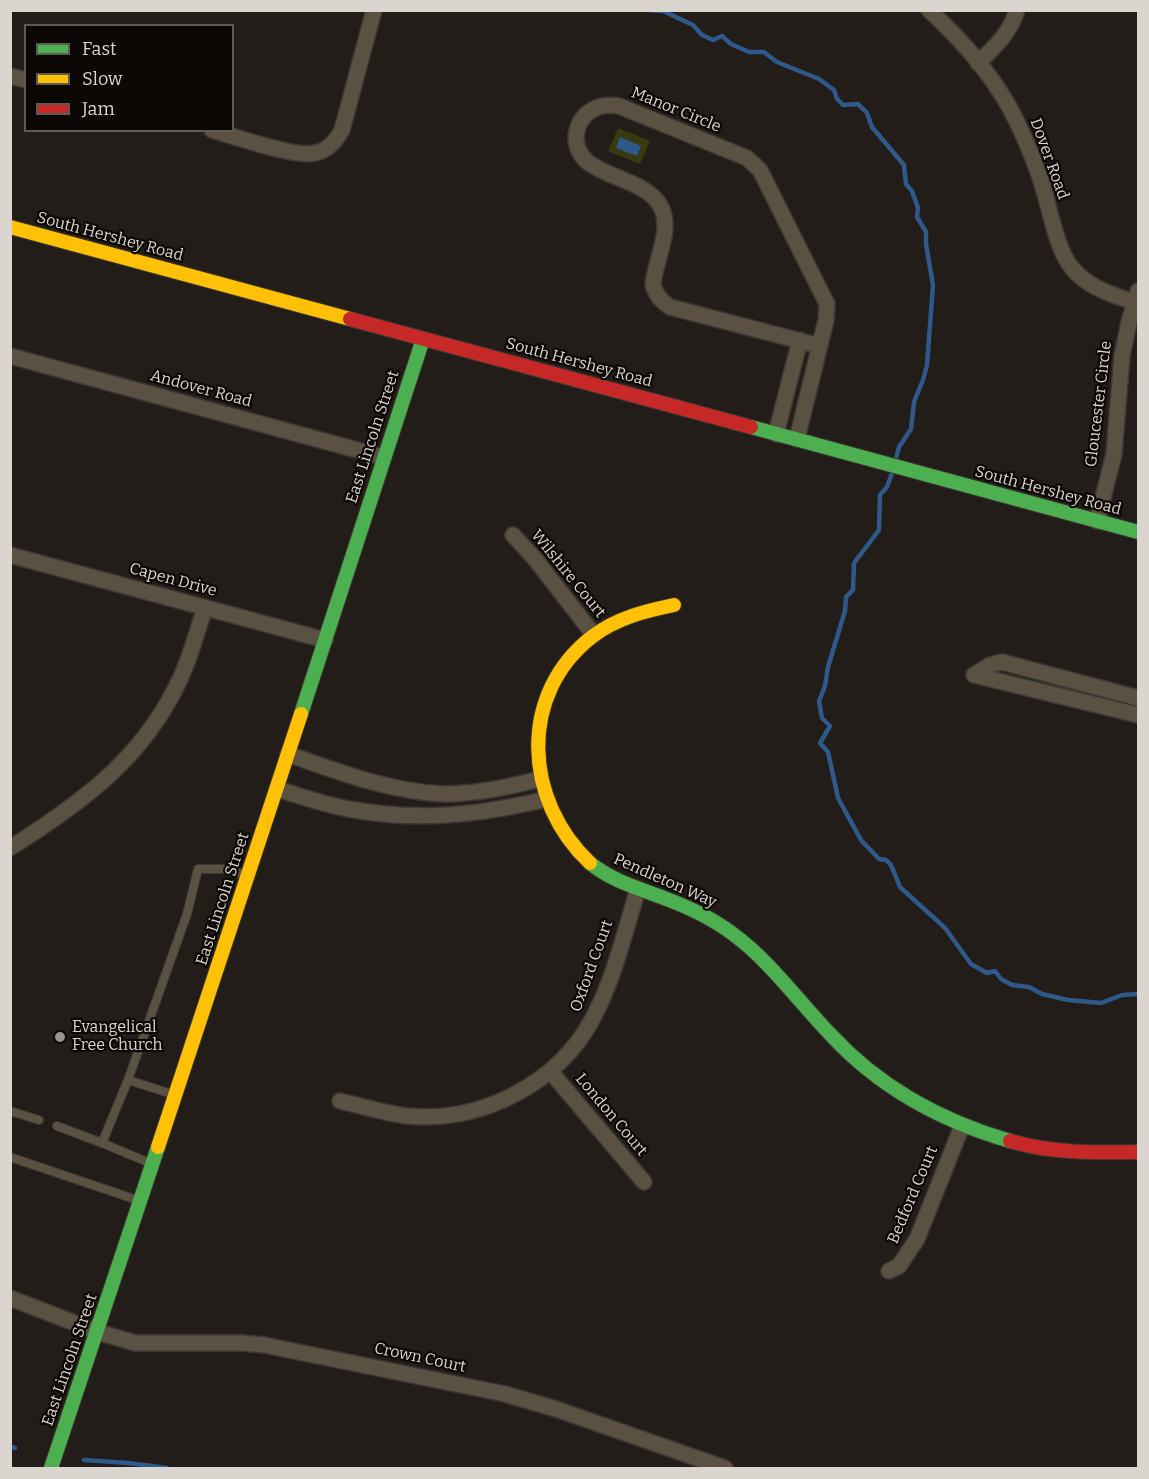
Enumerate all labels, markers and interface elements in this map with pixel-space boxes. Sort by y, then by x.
legend [24,24,234,132]
text: Fast [82,38,117,60]
text: Slow [82,68,122,90]
street label: Manor Circle [628,83,724,137]
text: Jam [82,98,115,120]
street label: Dover Road [1025,116,1073,202]
street label: South Hershey Road [35,208,185,266]
street label: South Hershey Road [504,334,654,392]
street label: Gloucester Circle [1082,340,1116,468]
street label: Andover Road [148,366,254,412]
street label: East Lincoln Street [342,368,404,506]
street label: South Hershey Road [973,462,1123,520]
street label: Wilshire Court [527,526,609,622]
street label: Capen Drive [127,559,219,601]
street label: East Lincoln Street [192,830,254,968]
street label: Pendleton Way [610,850,720,912]
street label: Oxford Court [567,918,617,1014]
place label: Evangelical Free Church [72,1018,162,1056]
marker: Evangelical Free Church [53,1030,67,1044]
street label: London Court [571,1070,651,1160]
street label: Bedford Court [884,1143,942,1247]
street label: East Lincoln Street [38,1291,102,1429]
street label: Crown Court [372,1339,468,1377]

